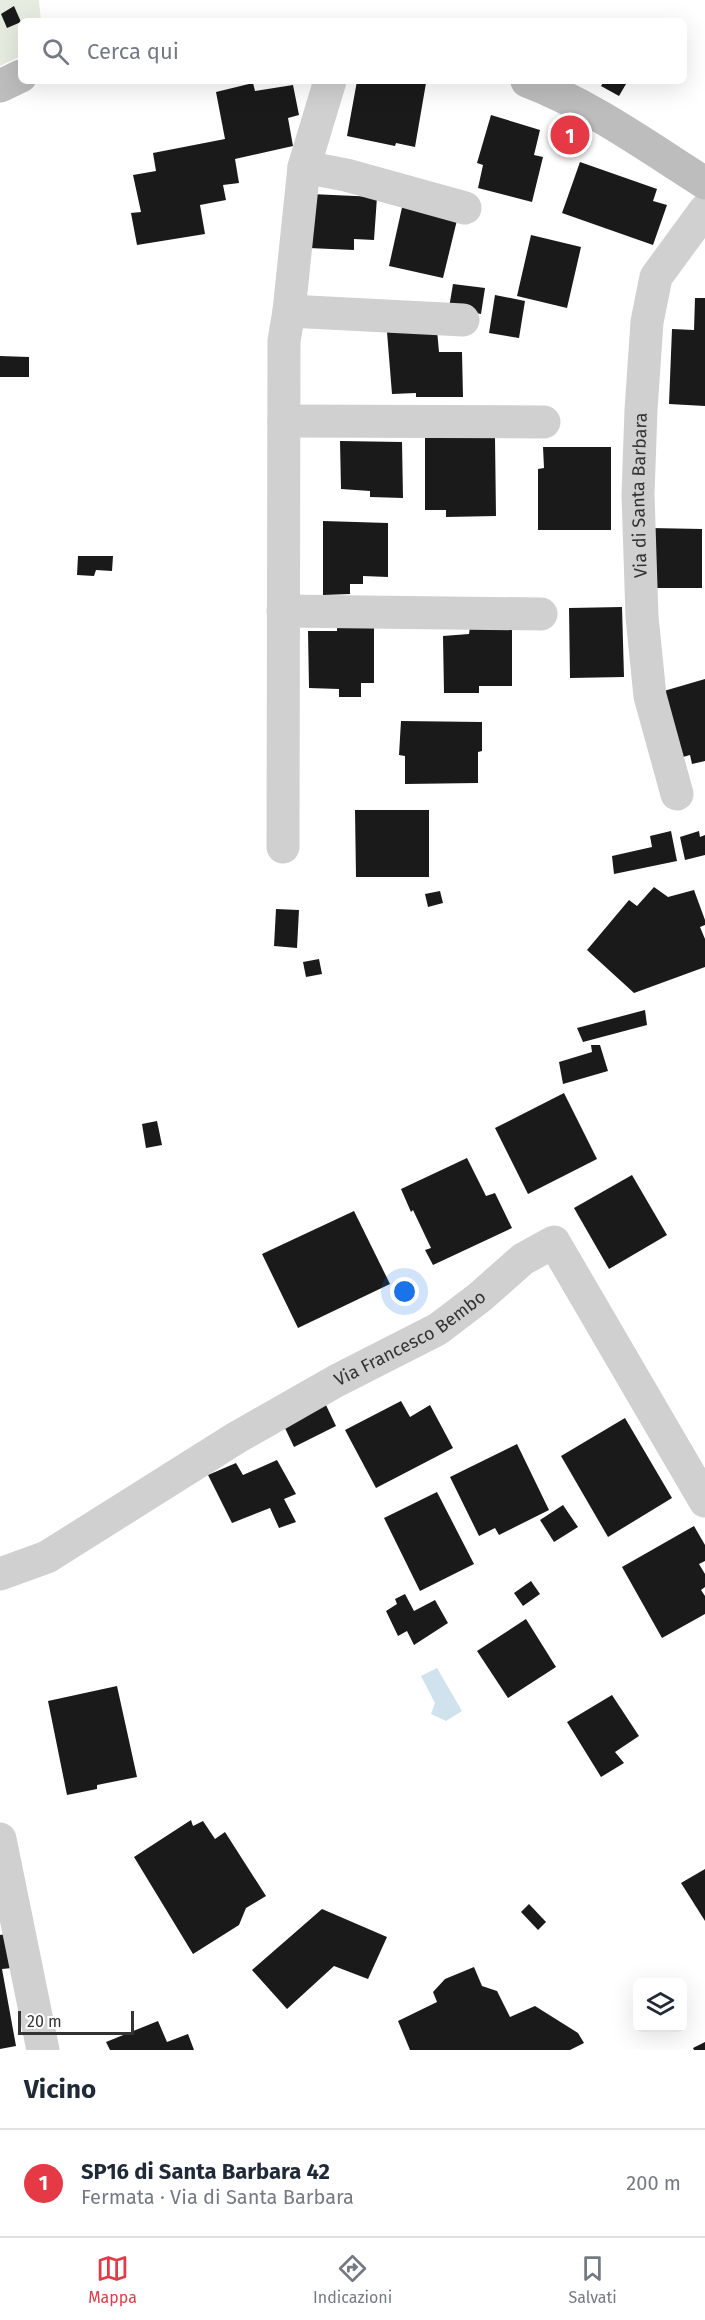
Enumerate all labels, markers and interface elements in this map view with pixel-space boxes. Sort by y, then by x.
search box [18,18,687,84]
icon: search [39,35,72,68]
text: Cerca qui [87,38,179,65]
pin: 1 [550,112,590,158]
street label: Via di Santa Barbara [627,412,652,578]
your location [390,1277,419,1306]
street label: Via Francesco Bembo [331,1286,490,1391]
map controls [633,1978,687,2032]
button: layers [633,1978,687,2032]
scale bar [18,2008,134,2036]
text: 20 m [27,2012,62,2031]
text: Vicino [24,2074,96,2105]
text: SP16 di Santa Barbara 42 [81,2158,330,2185]
text: 1 [39,2171,48,2195]
text: 200 m [626,2171,681,2195]
text: Fermata · Via di Santa Barbara [81,2185,354,2209]
tab: Mappa [88,2252,137,2307]
tab: Indicazioni [313,2252,392,2307]
tab: Salvati [568,2252,617,2307]

